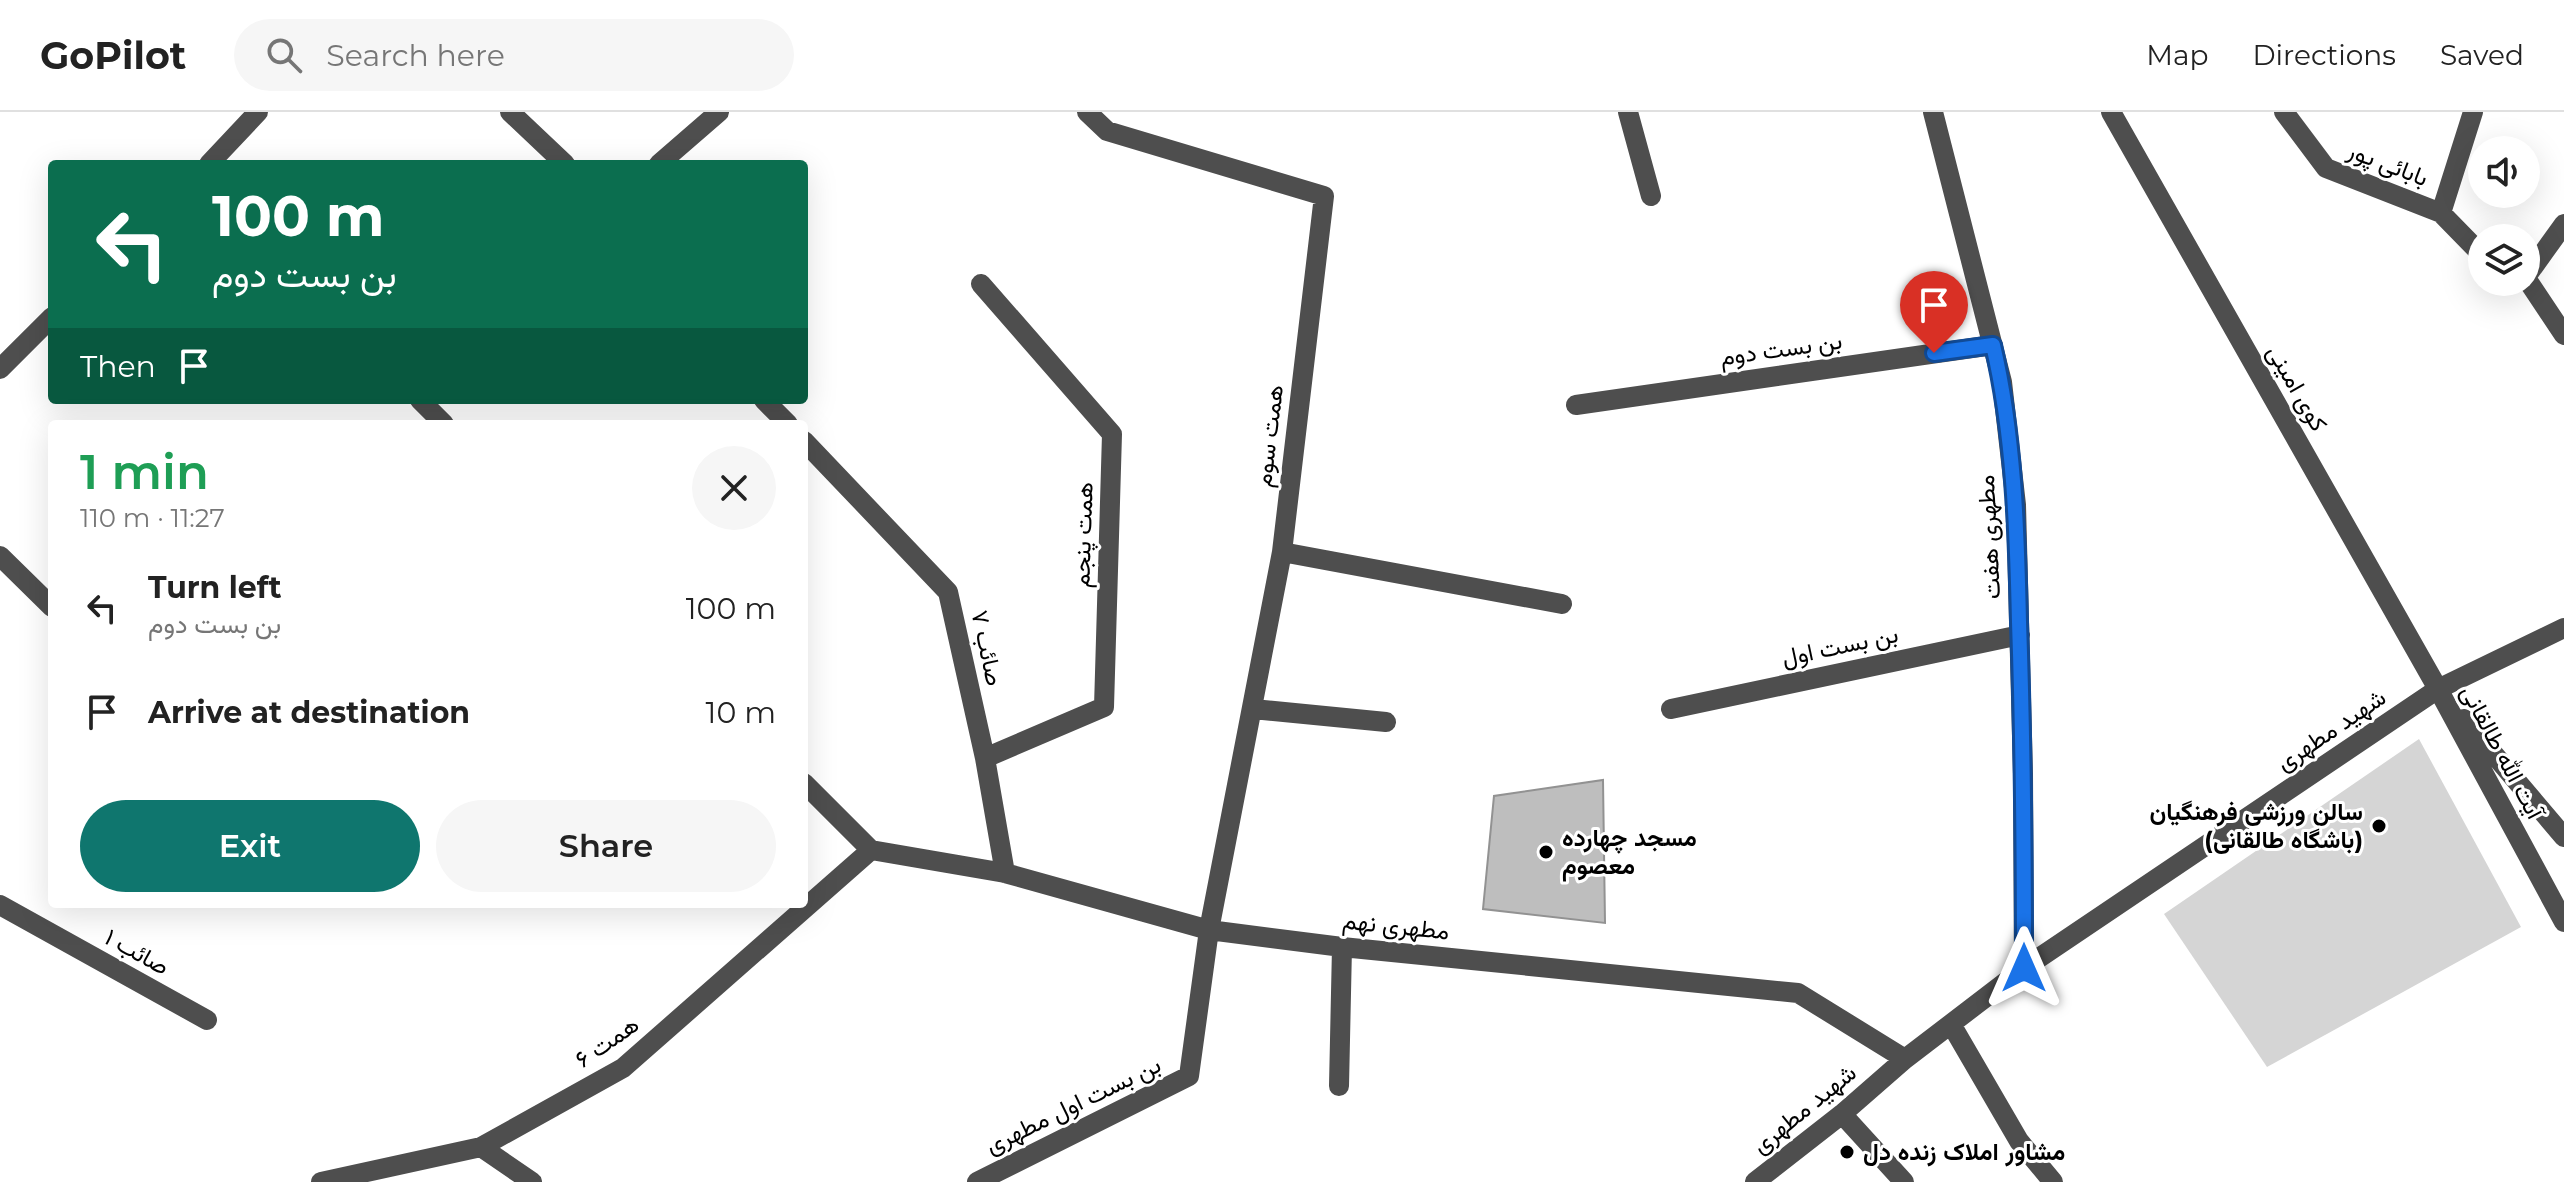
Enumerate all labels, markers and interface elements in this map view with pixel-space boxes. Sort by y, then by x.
search box [234,19,794,91]
text: GoPilot [40,32,186,79]
icon: search [262,33,306,77]
text: Search here [326,37,505,74]
text: Map [2146,38,2208,72]
text: Directions [2252,38,2396,72]
text: Saved [2440,38,2524,72]
street label: بابائی پور [2342,135,2432,194]
map controls [2468,136,2540,296]
button: sound [2468,136,2540,208]
text: 100 m [212,182,385,250]
icon: left [80,192,184,296]
button: layers [2468,224,2540,296]
text: بن بست دوم [212,252,397,296]
pin [1900,271,1968,353]
icon: arrive [1912,283,1956,327]
street label: بن بست دوم [1718,326,1844,373]
street label: کوی امینی [2260,339,2334,437]
icon: arrive [172,344,216,388]
text: Then [80,348,156,385]
street label: همت سوم [1248,383,1291,489]
text: 1 min [80,443,209,501]
button: close [692,446,776,530]
street label: مطهری هفت [1971,474,2007,600]
street label: همت پنجم [1066,481,1101,589]
text: 110 m · 11:27 [80,502,225,534]
text: Turn left [148,569,281,606]
icon: left [80,586,124,630]
text: 100 m [686,590,776,627]
street label: صائب ۷ [965,607,1010,688]
text: بن بست دوم [148,608,281,640]
street label: بن بست اول [1779,619,1901,673]
street label: آیت الله طالقانی [2455,680,2551,826]
street label: شهید مطهری [2270,682,2392,778]
icon: arrive [80,690,124,734]
text: Arrive at destination [148,694,470,731]
text: 10 m [706,694,776,731]
place label: سالن ورزشی فرهنگیان (باشگاه طالقانی) [2149,797,2363,854]
button: Exit [80,800,420,892]
button: Share [436,800,776,892]
marker: سالن ورزشی فرهنگیان (باشگاه طالقانی) [2370,817,2388,835]
place label: مسجد چهارده معصوم [1562,823,1697,882]
marker: مسجد چهارده معصوم [1537,843,1555,861]
street label: مطهری نهم [1341,905,1451,948]
street label: صائب ۱ [100,922,175,981]
position arrow [1982,926,2066,1010]
street label: همت ۶ [569,1009,644,1074]
street label: بن بست اول مطهری [980,1050,1166,1160]
street label: شهید مطهری [1746,1058,1862,1160]
place label: مشاور املاک زنده دل [1863,1137,2065,1167]
marker: مشاور املاک زنده دل [1838,1143,1856,1161]

